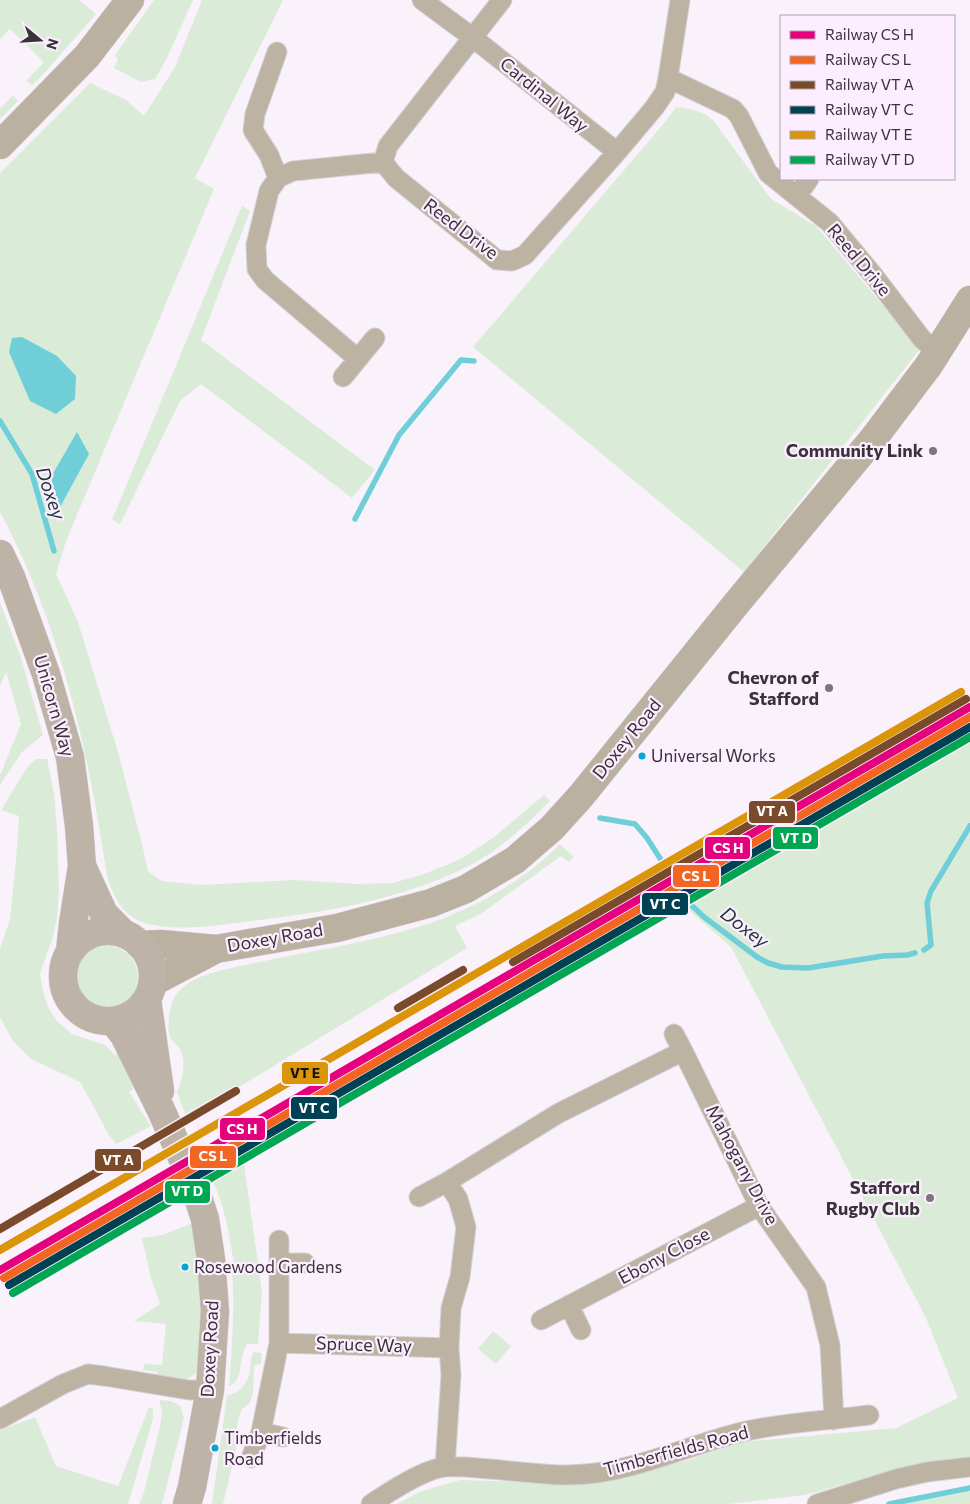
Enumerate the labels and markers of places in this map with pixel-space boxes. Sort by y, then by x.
place label: Community Link [786,439,924,461]
marker: Community Link [927,445,939,457]
place label: Chevron of Stafford [727,666,820,709]
marker: Chevron of Stafford [823,682,835,694]
place label: Universal Works [651,745,776,766]
marker: Universal Works [637,751,647,761]
place label: Stafford Rugby Club [826,1176,920,1219]
marker: Stafford Rugby Club [924,1192,936,1204]
place label: Rosewood Gardens [194,1256,342,1277]
marker: Rosewood Gardens [180,1262,190,1272]
place label: Timberfields Road [224,1427,322,1469]
marker: Timberfields Road [210,1443,220,1453]

